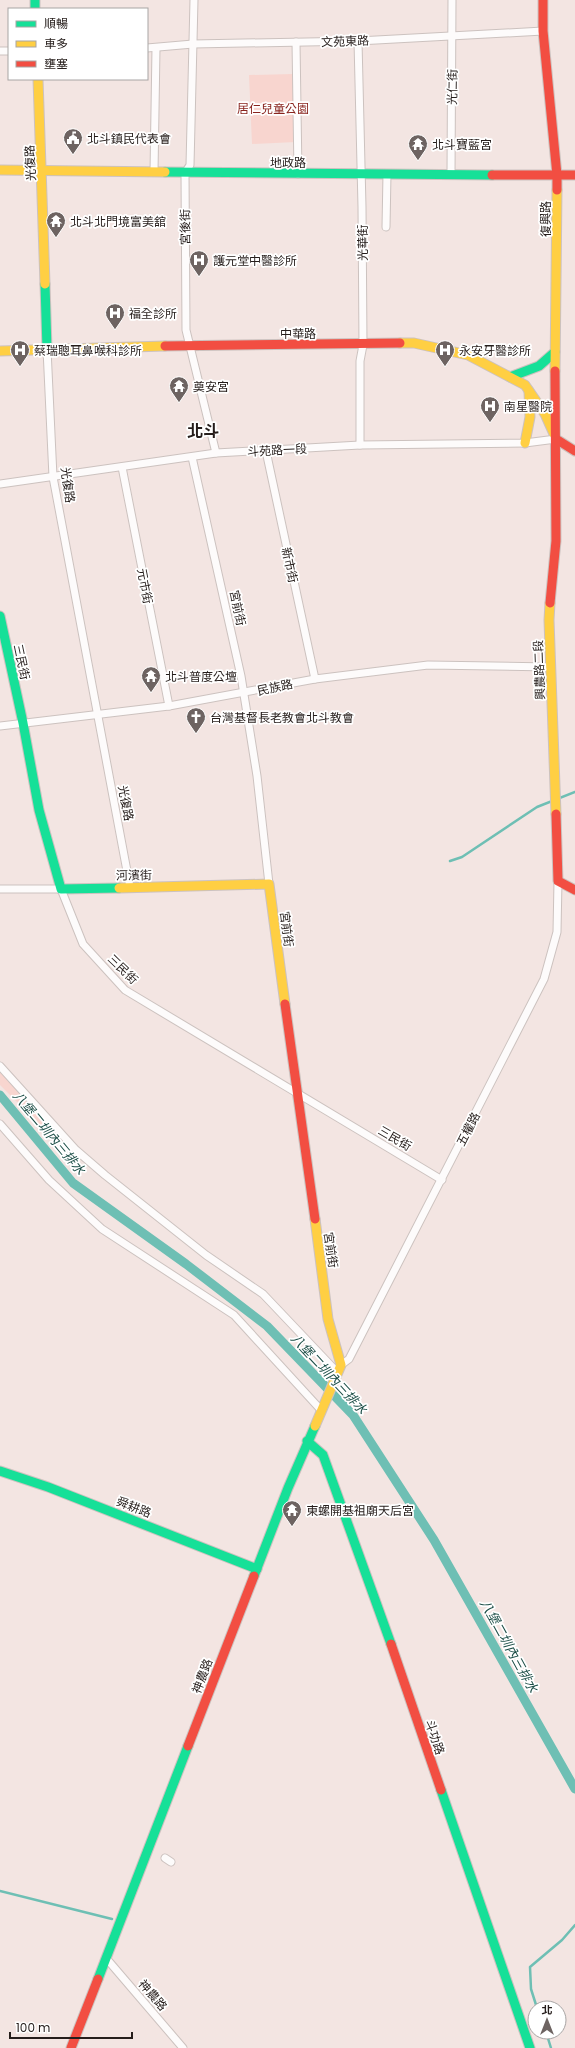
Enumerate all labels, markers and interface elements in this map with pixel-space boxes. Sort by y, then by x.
legend [8,8,148,80]
text: 順暢 [44,15,68,32]
street label: 文苑東路 [321,32,369,50]
text: 車多 [44,35,68,52]
text: 壅塞 [44,55,68,72]
street label: 光仁街 [443,69,461,105]
park label: 居仁兒童公園 [237,100,309,117]
public building icon: 北斗鎮民代表會 [62,127,84,155]
place label: 北斗鎮民代表會 [87,130,171,147]
temple icon: 北斗寶藍宮 [407,133,429,161]
place label: 北斗寶藍宮 [432,136,492,153]
street label: 光復路 [21,145,39,181]
street label: 地政路 [270,154,306,171]
street label: 復興路 [537,201,554,237]
street label: 宮後街 [176,209,194,245]
temple icon: 北斗北門境富美舘 [45,210,67,238]
place label: 北斗北門境富美舘 [70,213,166,230]
street label: 光華街 [354,225,371,261]
hospital icon: 護元堂中醫診所 [188,249,210,277]
place label: 護元堂中醫診所 [213,252,297,269]
hospital icon: 福全診所 [104,302,126,330]
place label: 福全診所 [129,305,177,322]
street label: 中華路 [280,325,316,342]
hospital icon: 蔡瑞聰耳鼻喉科診所 [9,339,31,367]
hospital icon: 永安牙醫診所 [434,339,456,367]
place label: 蔡瑞聰耳鼻喉科診所 [34,342,142,359]
place label: 永安牙醫診所 [459,342,531,359]
temple icon: 奠安宮 [168,375,190,403]
place label: 奠安宮 [193,378,229,395]
hospital icon: 南星醫院 [479,395,501,423]
place label: 南星醫院 [504,398,552,415]
district label: 北斗 [187,420,219,443]
street label: 斗苑路一段 [247,440,307,460]
street label: 光復路 [57,466,79,504]
street label: 新市街 [278,546,302,584]
street label: 元市街 [133,567,157,605]
street label: 宮前街 [226,589,250,627]
street label: 興農路二段 [529,640,549,700]
street label: 三民街 [10,643,34,681]
temple icon: 北斗普度公壇 [140,665,162,693]
place label: 北斗普度公壇 [165,668,237,685]
street label: 民族路 [256,675,294,699]
church icon: 台灣基督長老教會北斗教會 [185,706,207,734]
place label: 台灣基督長老教會北斗教會 [210,709,354,726]
street label: 光復路 [114,784,138,822]
street label: 河濱街 [116,866,152,884]
street label: 宮前街 [276,910,298,948]
street label: 三民街 [104,950,142,988]
water label: 八堡二圳內三排水 [8,1087,90,1180]
street label: 五權路 [452,1109,484,1149]
street label: 三民街 [375,1122,415,1154]
street label: 宮前街 [320,1231,342,1269]
water label: 八堡二圳內三排水 [287,1329,372,1419]
street label: 舜耕路 [114,1493,154,1521]
temple icon: 東螺開基祖廟天后宮 [281,1499,303,1527]
place label: 東螺開基祖廟天后宮 [306,1502,414,1519]
water label: 八堡二圳內三排水 [475,1596,543,1697]
street label: 神農路 [188,1656,216,1696]
street label: 斗功路 [421,1717,449,1757]
street label: 神農路 [135,1976,171,2014]
north arrow [527,2000,567,2040]
text: 北 [542,2002,553,2018]
scale bar [10,2014,132,2040]
text: 100 m [16,2019,50,2036]

